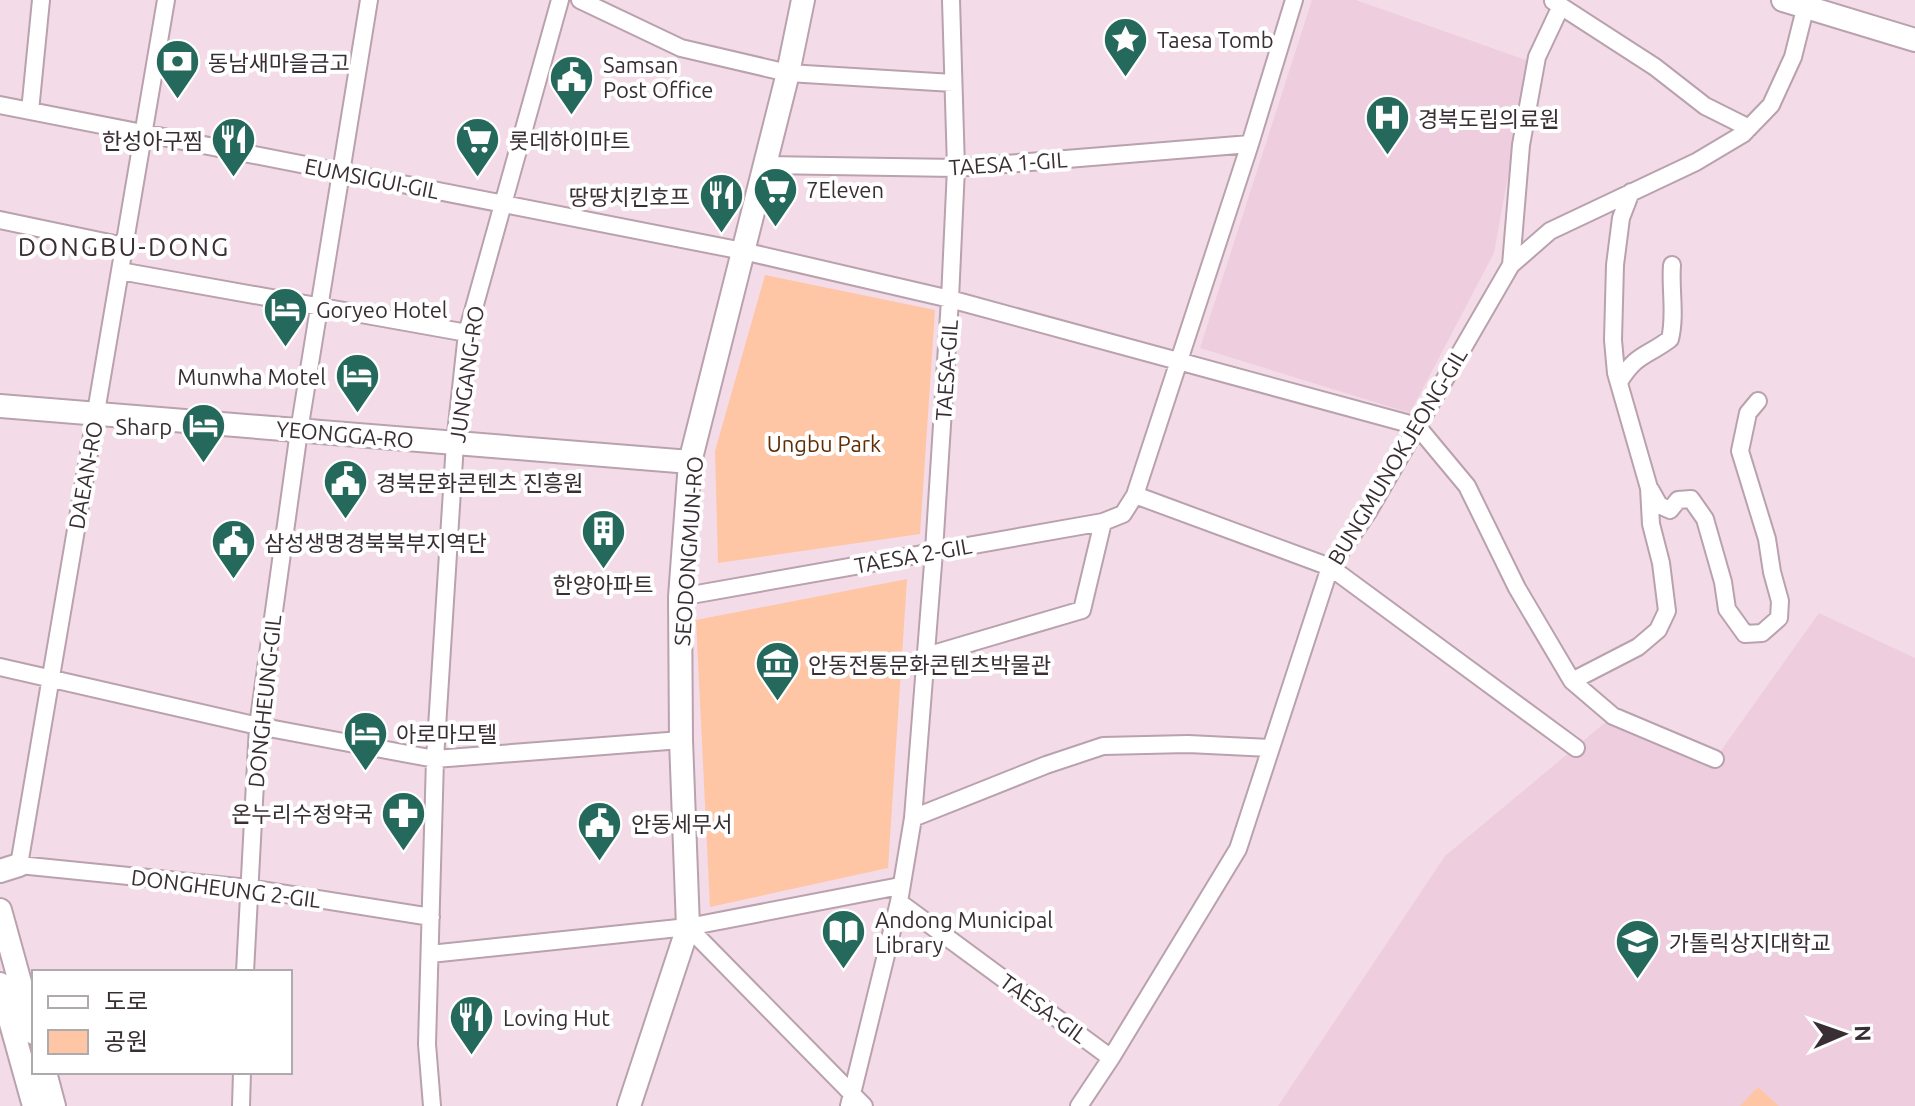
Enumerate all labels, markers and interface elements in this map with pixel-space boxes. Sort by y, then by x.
place icon: Taesa Tomb [1102,15,1150,78]
place label: Taesa Tomb [1157,27,1274,52]
bank icon: 동남새마을금고 [153,38,201,101]
place label: 동남새마을금고 [208,50,350,75]
place label: Samsan Post Office [603,52,714,102]
public building icon: Samsan Post Office [548,53,596,116]
hospital icon: 경북도립의료원 [1363,94,1411,157]
place label: 경북도립의료원 [1418,106,1560,131]
restaurant icon: 한성아구찜 [210,116,258,179]
supermarket icon: 롯데하이마트 [454,116,502,179]
place label: 한성아구찜 [102,128,203,153]
place label: 롯데하이마트 [509,128,630,153]
street label: TAESA 1-GIL [948,146,1068,180]
street label: EUMSIGUI-GIL [303,153,441,203]
supermarket icon: 7Eleven [751,165,799,228]
restaurant icon: 땅땅치킨호프 [697,172,745,235]
place label: 7Eleven [806,177,884,202]
place label: 땅땅치킨호프 [569,184,690,209]
district label: DONGBU-DONG [18,232,230,261]
hotel icon: Goryeo Hotel [261,285,309,348]
place label: Goryeo Hotel [316,297,448,322]
street label: JUNGANG-RO [444,304,488,444]
street label: TAESA-GIL [930,319,962,421]
street label: BUNGMUNOKJEONG-GIL [1322,343,1472,569]
hotel icon: Munwha Motel [333,352,381,415]
place label: Munwha Motel [177,364,326,389]
hotel icon: Sharp [179,402,227,465]
place label: Sharp [115,414,172,439]
street label: YEONGGA-RO [275,416,415,452]
street label: DAEAN-RO [63,419,107,531]
park label: Ungbu Park [767,431,881,456]
street label: SEODONGMUN-RO [669,455,707,647]
public building icon: 경북문화콘텐츠 진흥원 [321,458,369,521]
place label: 경북문화콘텐츠 진흥원 [376,470,583,495]
building icon: 한양아파트 [579,507,627,570]
public building icon: 삼성생명경북북부지역단 [209,518,257,581]
place label: 삼성생명경북북부지역단 [264,530,487,555]
street label: TAESA 2-GIL [852,532,974,578]
place label: 한양아파트 [552,572,654,597]
street label: DONGHEUNG-GIL [242,613,286,789]
museum icon: 안동전통문화콘텐츠박물관 [753,640,801,703]
place label: 안동전통문화콘텐츠박물관 [808,652,1051,677]
hotel icon: 아로마모텔 [341,709,389,772]
place label: 아로마모텔 [396,721,497,746]
pharmacy icon: 온누리수정약국 [380,789,428,852]
public building icon: 안동세무서 [576,799,624,862]
place label: 온누리수정약국 [231,801,373,826]
place label: 안동세무서 [631,811,732,836]
street label: DONGHEUNG 2-GIL [130,864,322,912]
place label: Andong Municipal Library [875,907,1053,957]
library icon: Andong Municipal Library [820,908,868,971]
school or university icon: 가톨릭상지대학교 [1614,918,1662,981]
place label: 가톨릭상지대학교 [1669,930,1831,955]
street label: TAESA-GIL [996,968,1092,1048]
legend [32,970,292,1074]
text: 도로 [104,988,148,1015]
restaurant icon: Loving Hut [448,993,496,1056]
north arrow [1803,994,1883,1074]
place label: Loving Hut [503,1005,610,1030]
text: N [1851,1025,1876,1042]
text: 공원 [104,1028,148,1055]

